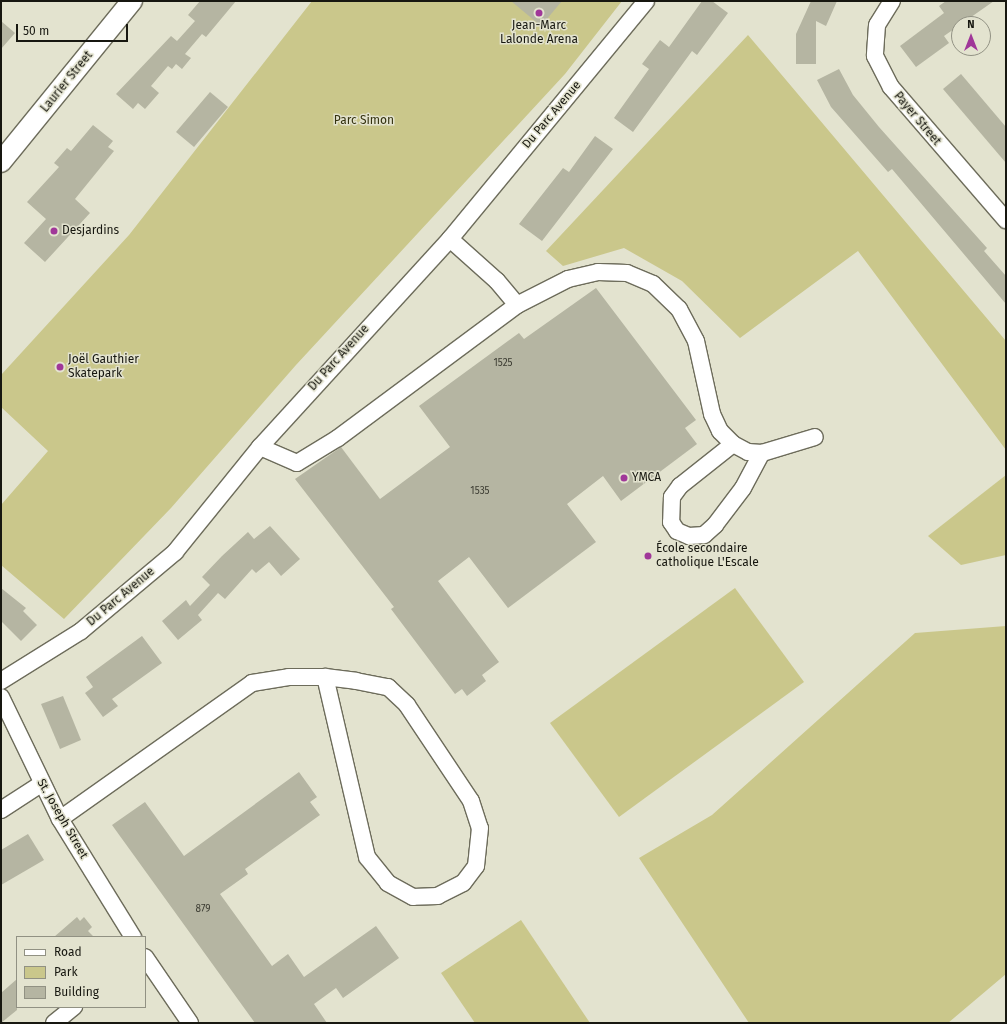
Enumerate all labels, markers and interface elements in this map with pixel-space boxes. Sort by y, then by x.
marker: Jean-Marc Lalonde Arena [534,8,544,18]
scale bar [18,16,130,42]
north arrow [951,16,991,56]
text: N [967,18,975,31]
place label: Jean-Marc Lalonde Arena [500,19,578,47]
text: 50 m [23,24,49,38]
street label: Laurier Street [38,49,96,115]
street label: Du Parc Avenue [520,78,584,152]
street label: Payer Street [890,89,944,149]
park label: Parc Simon [334,114,394,128]
place label: Desjardins [62,224,119,238]
marker: Desjardins [49,226,59,236]
street label: Du Parc Avenue [306,322,372,394]
place label: Joël Gauthier Skatepark [68,353,139,381]
house number: 1525 [493,358,513,370]
marker: Joël Gauthier Skatepark [55,362,65,372]
place label: YMCA [632,471,661,485]
marker: YMCA [619,473,629,483]
house number: 1535 [470,486,490,498]
place label: École secondaire catholique L'Escale [656,542,759,570]
marker: École secondaire catholique L'Escale [643,551,653,561]
street label: Du Parc Avenue [84,565,158,629]
street label: St. Joseph Street [33,777,91,861]
house number: 879 [196,904,210,916]
legend [16,936,146,1008]
text: Road [54,945,82,959]
text: Park [54,965,78,979]
text: Building [54,985,99,999]

